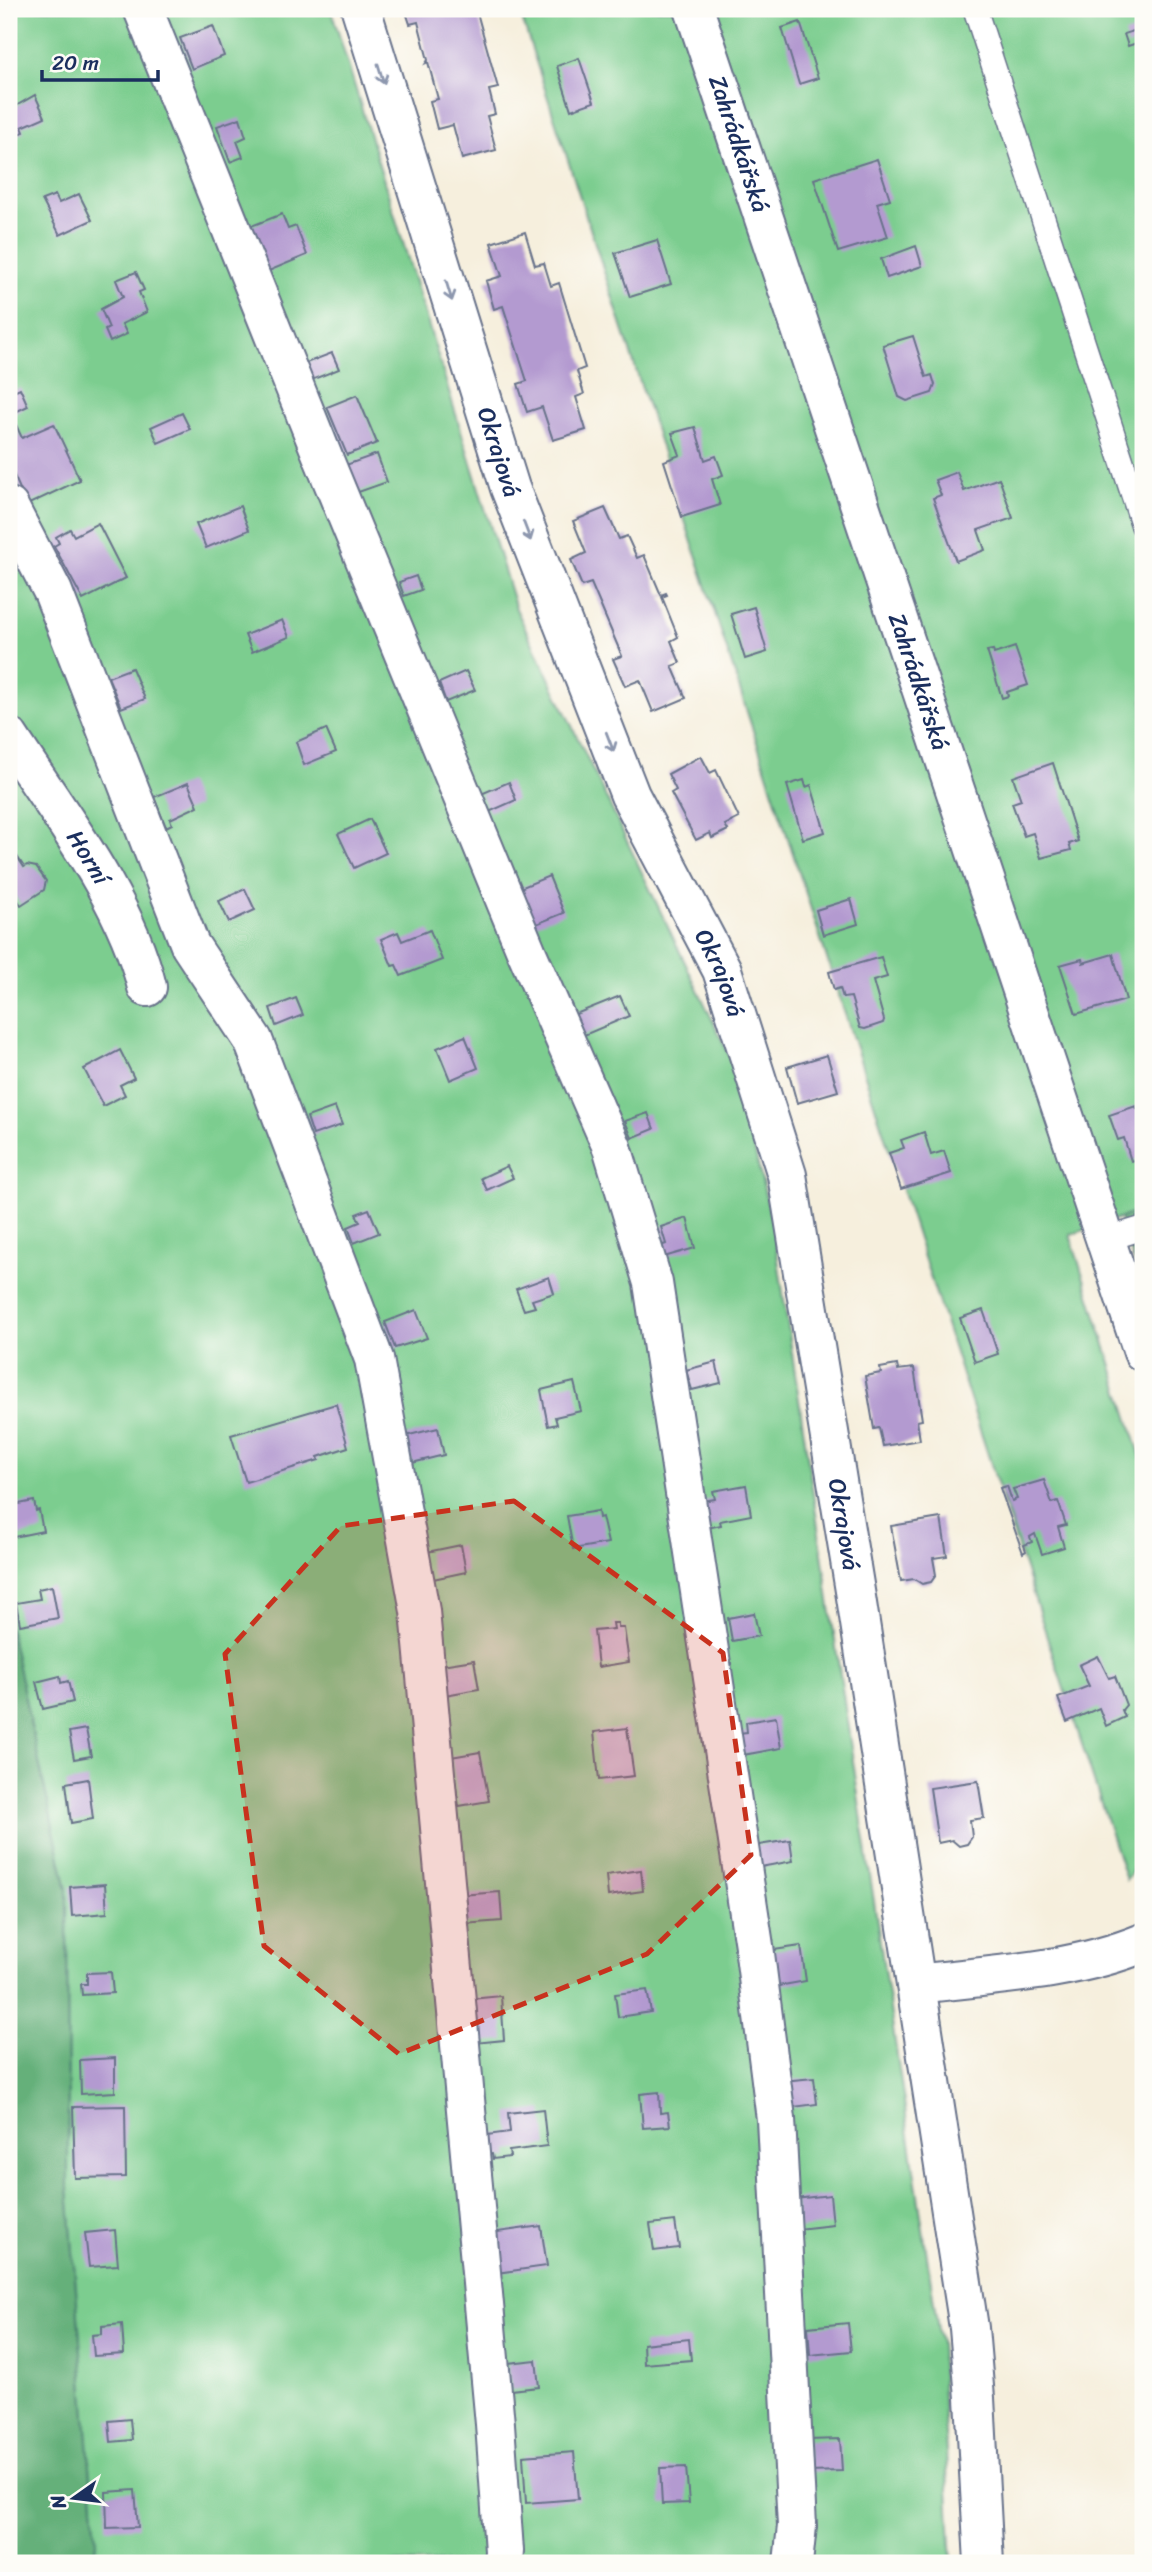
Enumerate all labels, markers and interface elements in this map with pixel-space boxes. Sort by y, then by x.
scale bar [42,38,158,82]
text: 20 m [52,44,99,82]
one-way arrow [375,63,388,85]
street label: Zahrádkářská [696,69,782,218]
one-way arrow [443,280,456,302]
street label: Okrajová [465,402,533,504]
one-way arrow [521,519,534,541]
street label: Zahrádkářská [876,607,961,756]
one-way arrow [604,731,617,753]
street label: Horní [55,821,123,896]
street label: Okrajová [683,921,757,1022]
street label: Okrajová [816,1475,872,1573]
north arrow [38,2464,108,2534]
text: N [40,2491,76,2513]

